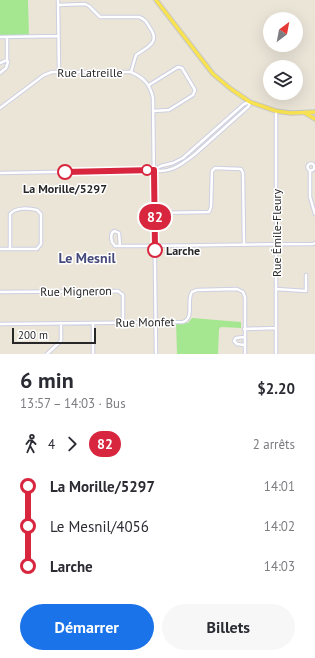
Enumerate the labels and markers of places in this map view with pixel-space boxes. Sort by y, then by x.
marker: La Morille/5297 [57,164,73,180]
unlabelled marker [141,164,153,176]
place label: La Morille/5297 [23,181,107,196]
marker: Larche [147,242,163,258]
place label: Larche [166,243,200,258]

